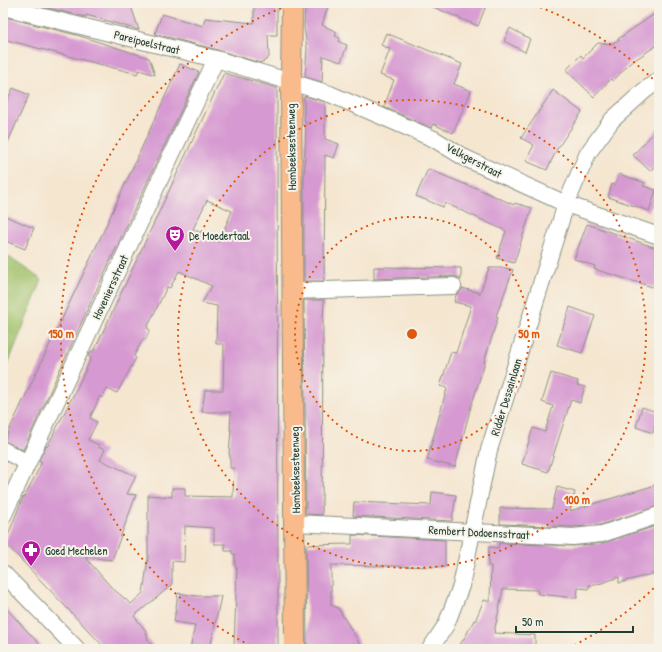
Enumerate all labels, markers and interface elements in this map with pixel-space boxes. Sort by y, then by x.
street label: Pareipoelstraat [112,26,183,59]
street label: Hombeeksesteenweg [282,103,300,191]
street label: Velkgerstraat [443,138,506,182]
theatre icon: De Moedertaal [164,224,186,252]
place label: De Moedertaal [189,227,251,244]
street label: Hoveniersstraat [88,251,133,322]
text: 150 m [48,325,74,342]
text: 50 m [518,325,540,342]
centre of rings [405,327,419,341]
street label: Ridder Dessainlaan [486,356,526,438]
street label: Hombeeksesteenweg [286,426,304,514]
text: 100 m [564,491,590,508]
street label: Rembert Dodoensstraat [428,521,531,543]
pharmacy icon: Goed Mechelen [20,539,42,567]
place label: Goed Mechelen [45,542,108,559]
scale bar [516,608,633,634]
text: 50 m [522,613,543,630]

